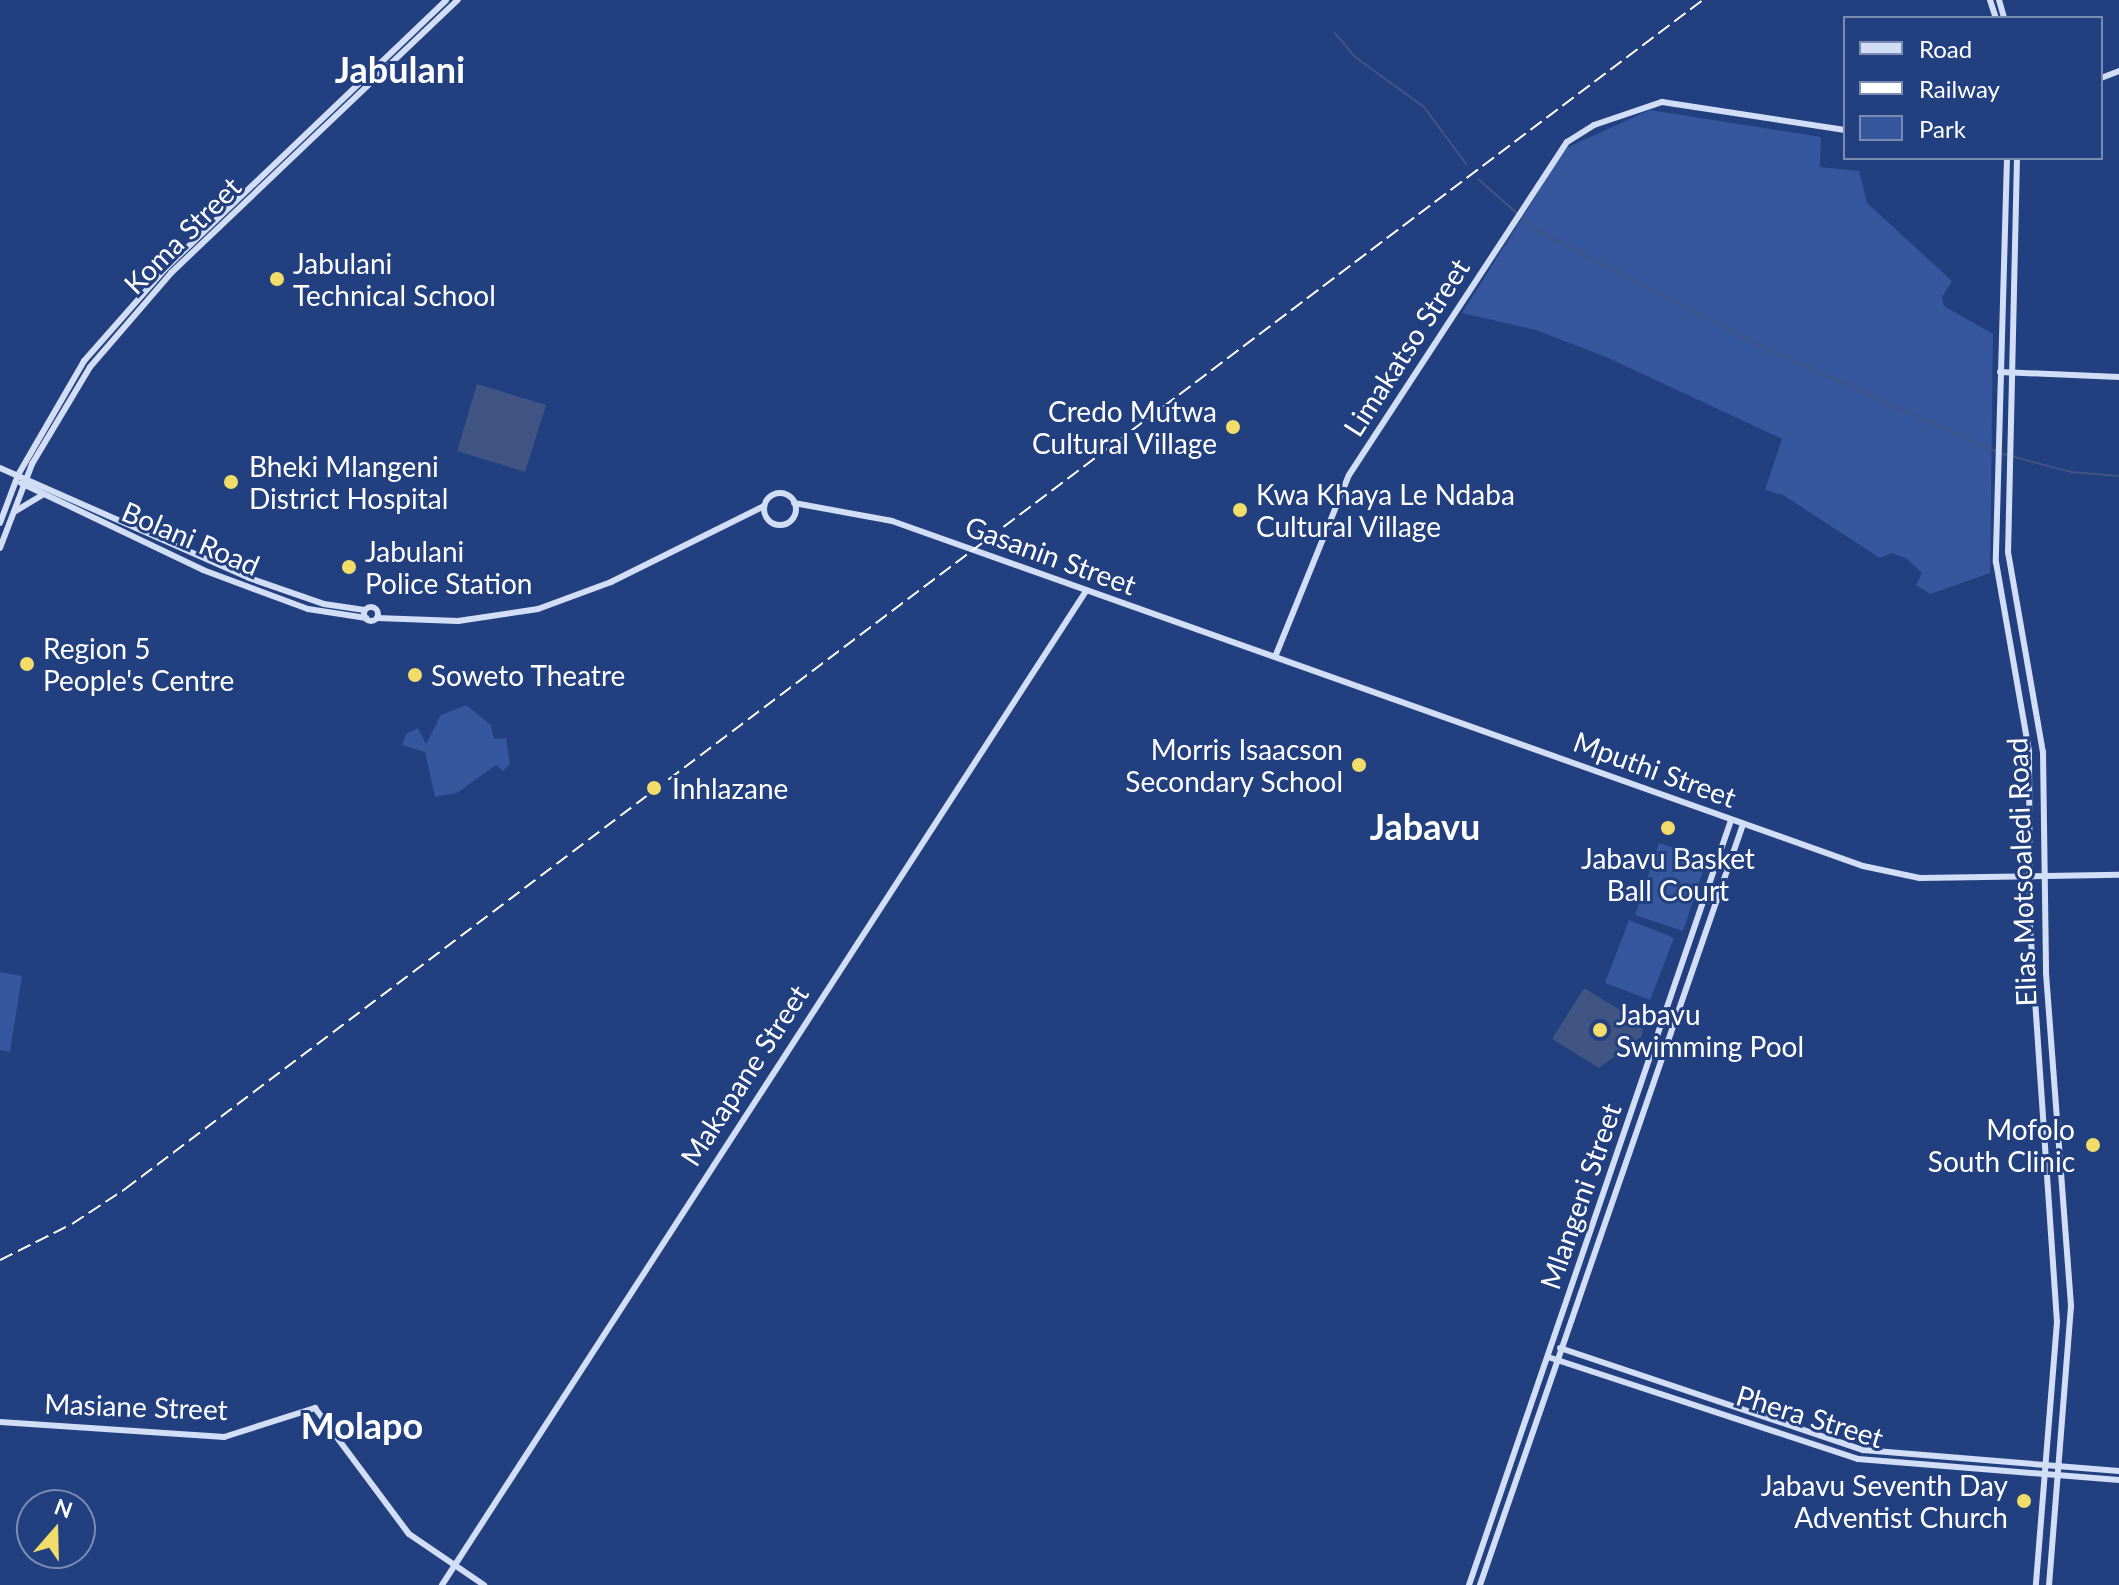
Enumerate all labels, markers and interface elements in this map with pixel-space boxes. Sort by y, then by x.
legend [1843,16,2103,160]
text: Road [1919,34,1972,63]
district label: Jabulani [335,48,465,92]
text: Railway [1919,74,2000,103]
text: Park [1919,114,1966,143]
street label: Koma Street [117,170,247,300]
place label: Jabulani Technical School [293,246,496,312]
street label: Limakatso Street [1336,252,1476,442]
marker: Jabulani Technical School [268,270,286,288]
place label: Credo Mutwa Cultural Village [1031,394,1217,460]
marker: Credo Mutwa Cultural Village [1224,418,1242,436]
place label: Bheki Mlangeni District Hospital [249,449,448,515]
marker: Bheki Mlangeni District Hospital [220,471,242,493]
place label: Kwa Khaya Le Ndaba Cultural Village [1256,477,1515,543]
street label: Bolani Road [117,494,265,582]
marker: Kwa Khaya Le Ndaba Cultural Village [1231,501,1249,519]
street label: Gasanin Street [961,509,1141,601]
place label: Jabulani Police Station [365,534,532,600]
marker: Jabulani Police Station [340,558,358,576]
place label: Region 5 People's Centre [43,631,234,697]
marker: Region 5 People's Centre [18,655,36,673]
place label: Soweto Theatre [431,658,626,692]
marker: Soweto Theatre [406,666,424,684]
street label: Mputhi Street [1569,724,1741,814]
place label: Morris Isaacson Secondary School [1125,732,1343,798]
street label: Elias Motsoaledi Road [2000,737,2042,1007]
marker: Morris Isaacson Secondary School [1350,756,1368,774]
place label: Inhlazane [672,771,788,805]
marker: Inhlazane [643,777,665,799]
district label: Jabavu [1370,805,1480,849]
marker: Jabavu Basket Ball Court [1659,819,1677,837]
place label: Jabavu Basket Ball Court [1581,841,1755,907]
street label: Makapane Street [673,978,815,1172]
place label: Jabavu Swimming Pool [1616,997,1804,1063]
marker: Jabavu Swimming Pool [1591,1021,1609,1039]
street label: Mlangeni Street [1532,1099,1628,1293]
place label: Mofolo South Clinic [1928,1112,2075,1178]
marker: Mofolo South Clinic [2082,1134,2104,1156]
street label: Phera Street [1732,1378,1888,1454]
street label: Masiane Street [44,1386,228,1426]
district label: Molapo [301,1404,423,1448]
place label: Jabavu Seventh Day Adventist Church [1761,1468,2008,1534]
north arrow [16,1489,96,1569]
text: N [51,1492,76,1523]
marker: Jabavu Seventh Day Adventist Church [2015,1492,2033,1510]

